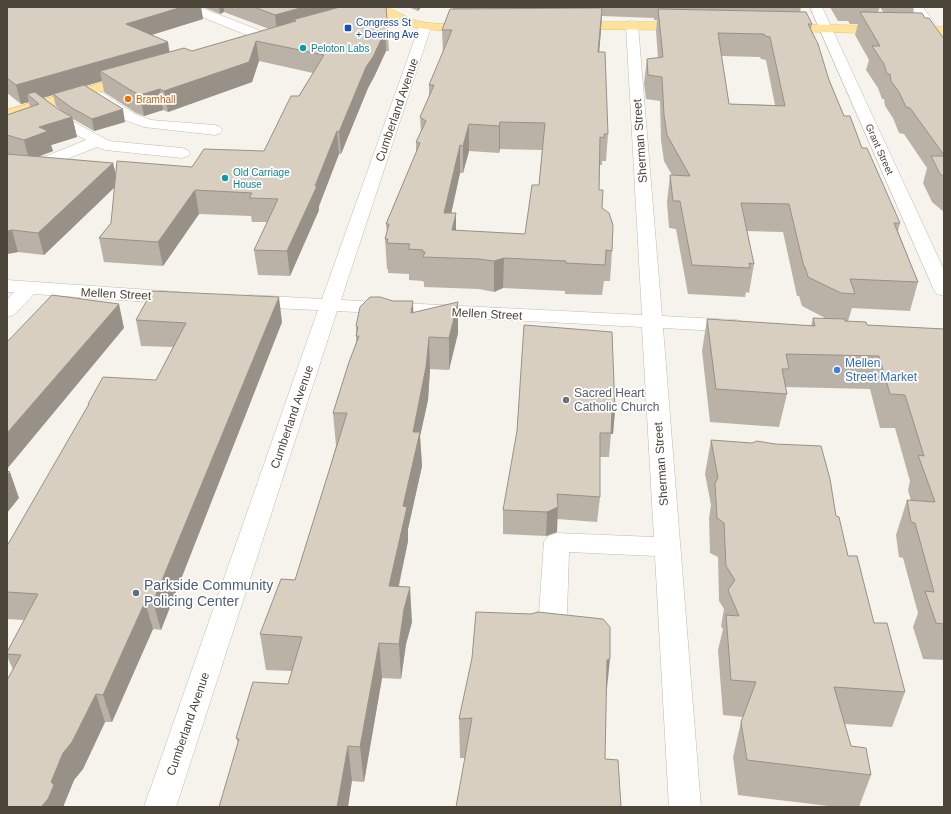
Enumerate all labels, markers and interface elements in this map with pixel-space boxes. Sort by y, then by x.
place label: Congress St + Deering Ave [356,17,419,40]
marker: Congress St + Deering Ave [343,23,353,33]
marker: Peloton Labs [298,43,308,53]
place label: Peloton Labs [311,43,369,54]
street label: Cumberland Avenue [373,56,421,164]
marker: Bramhall [123,94,133,104]
place label: Bramhall [136,94,175,105]
street label: Sherman Street [630,98,650,183]
street label: Grant Street [863,122,896,177]
place label: Old Carriage House [233,167,290,190]
marker: Old Carriage House [220,173,230,183]
street label: Mellen Street [80,285,152,303]
street label: Mellen Street [451,305,523,323]
place label: Mellen Street Market [845,356,918,384]
street label: Cumberland Avenue [268,363,316,471]
marker: Mellen Street Market [832,365,842,375]
place label: Sacred Heart Catholic Church [574,386,659,414]
marker: Sacred Heart Catholic Church [561,395,571,405]
street label: Sherman Street [651,421,671,506]
place label: Parkside Community Policing Center [144,577,273,609]
marker: Parkside Community Policing Center [131,588,141,598]
street label: Cumberland Avenue [164,670,212,778]

